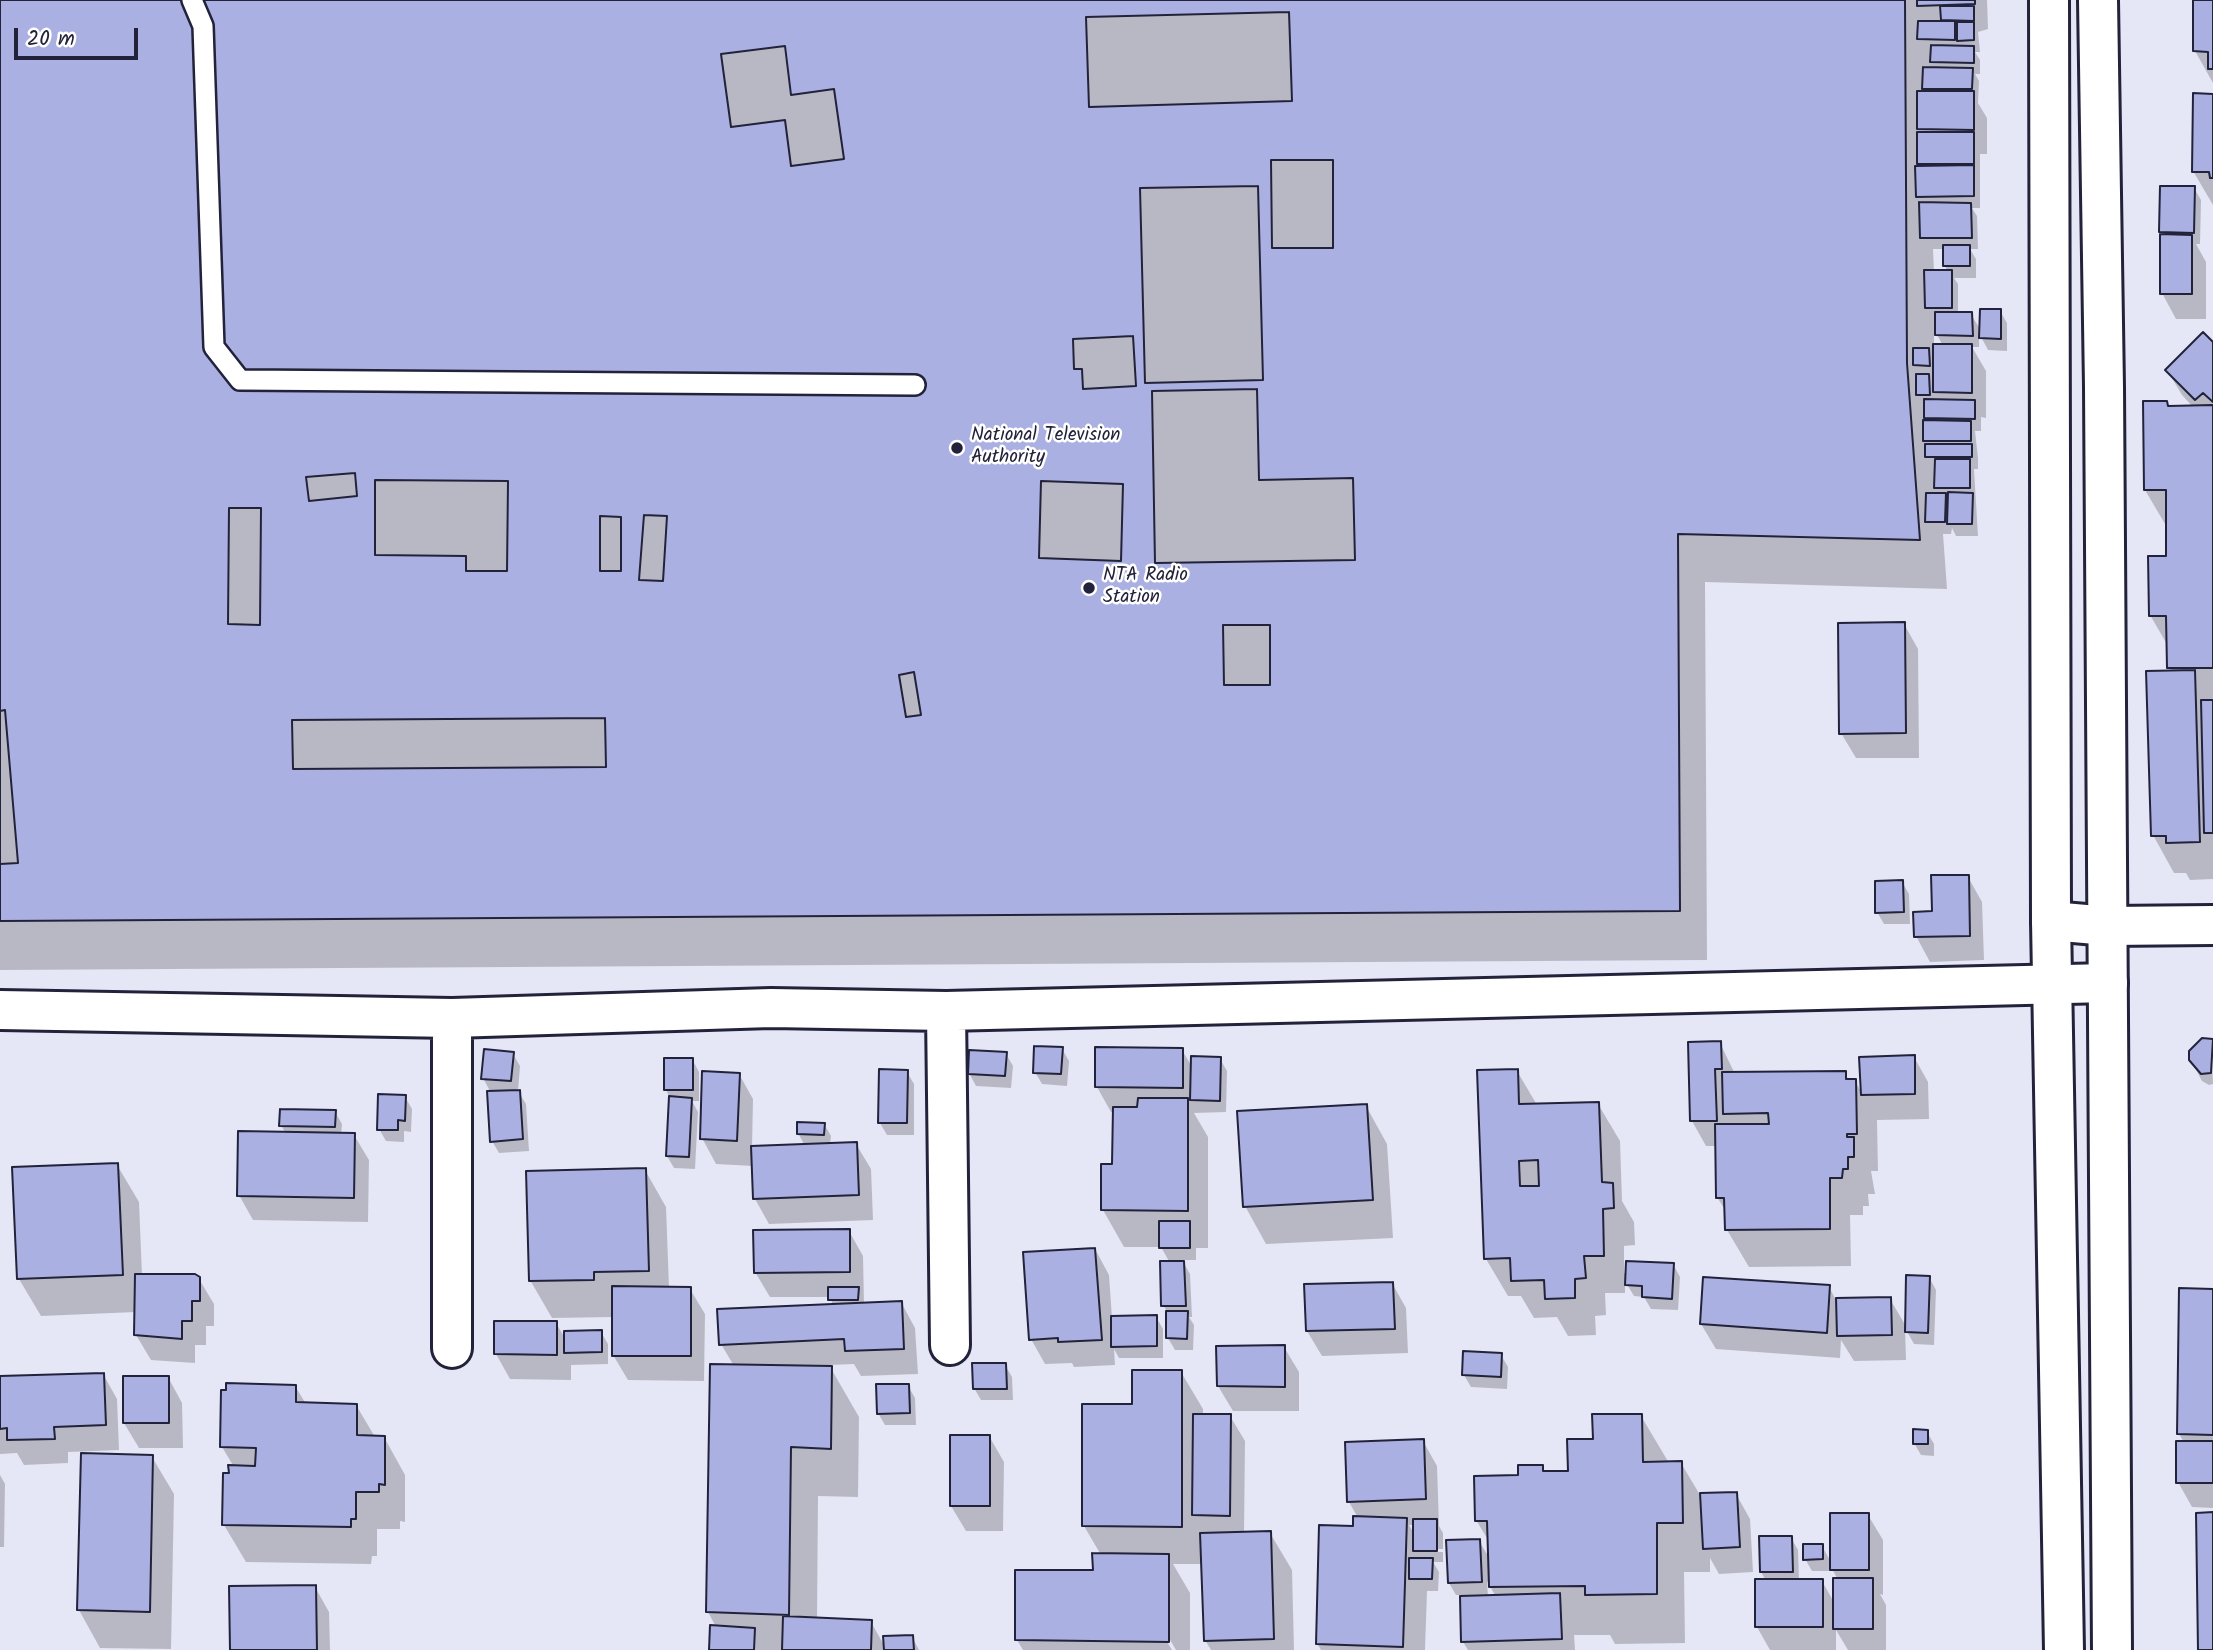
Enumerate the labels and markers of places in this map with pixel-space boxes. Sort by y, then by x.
place label: National Television Authority [971,426,1120,470]
marker: National Television Authority [949,440,965,456]
place label: NTA Radio Station [1103,566,1188,610]
marker: NTA Radio Station [1081,580,1097,596]

